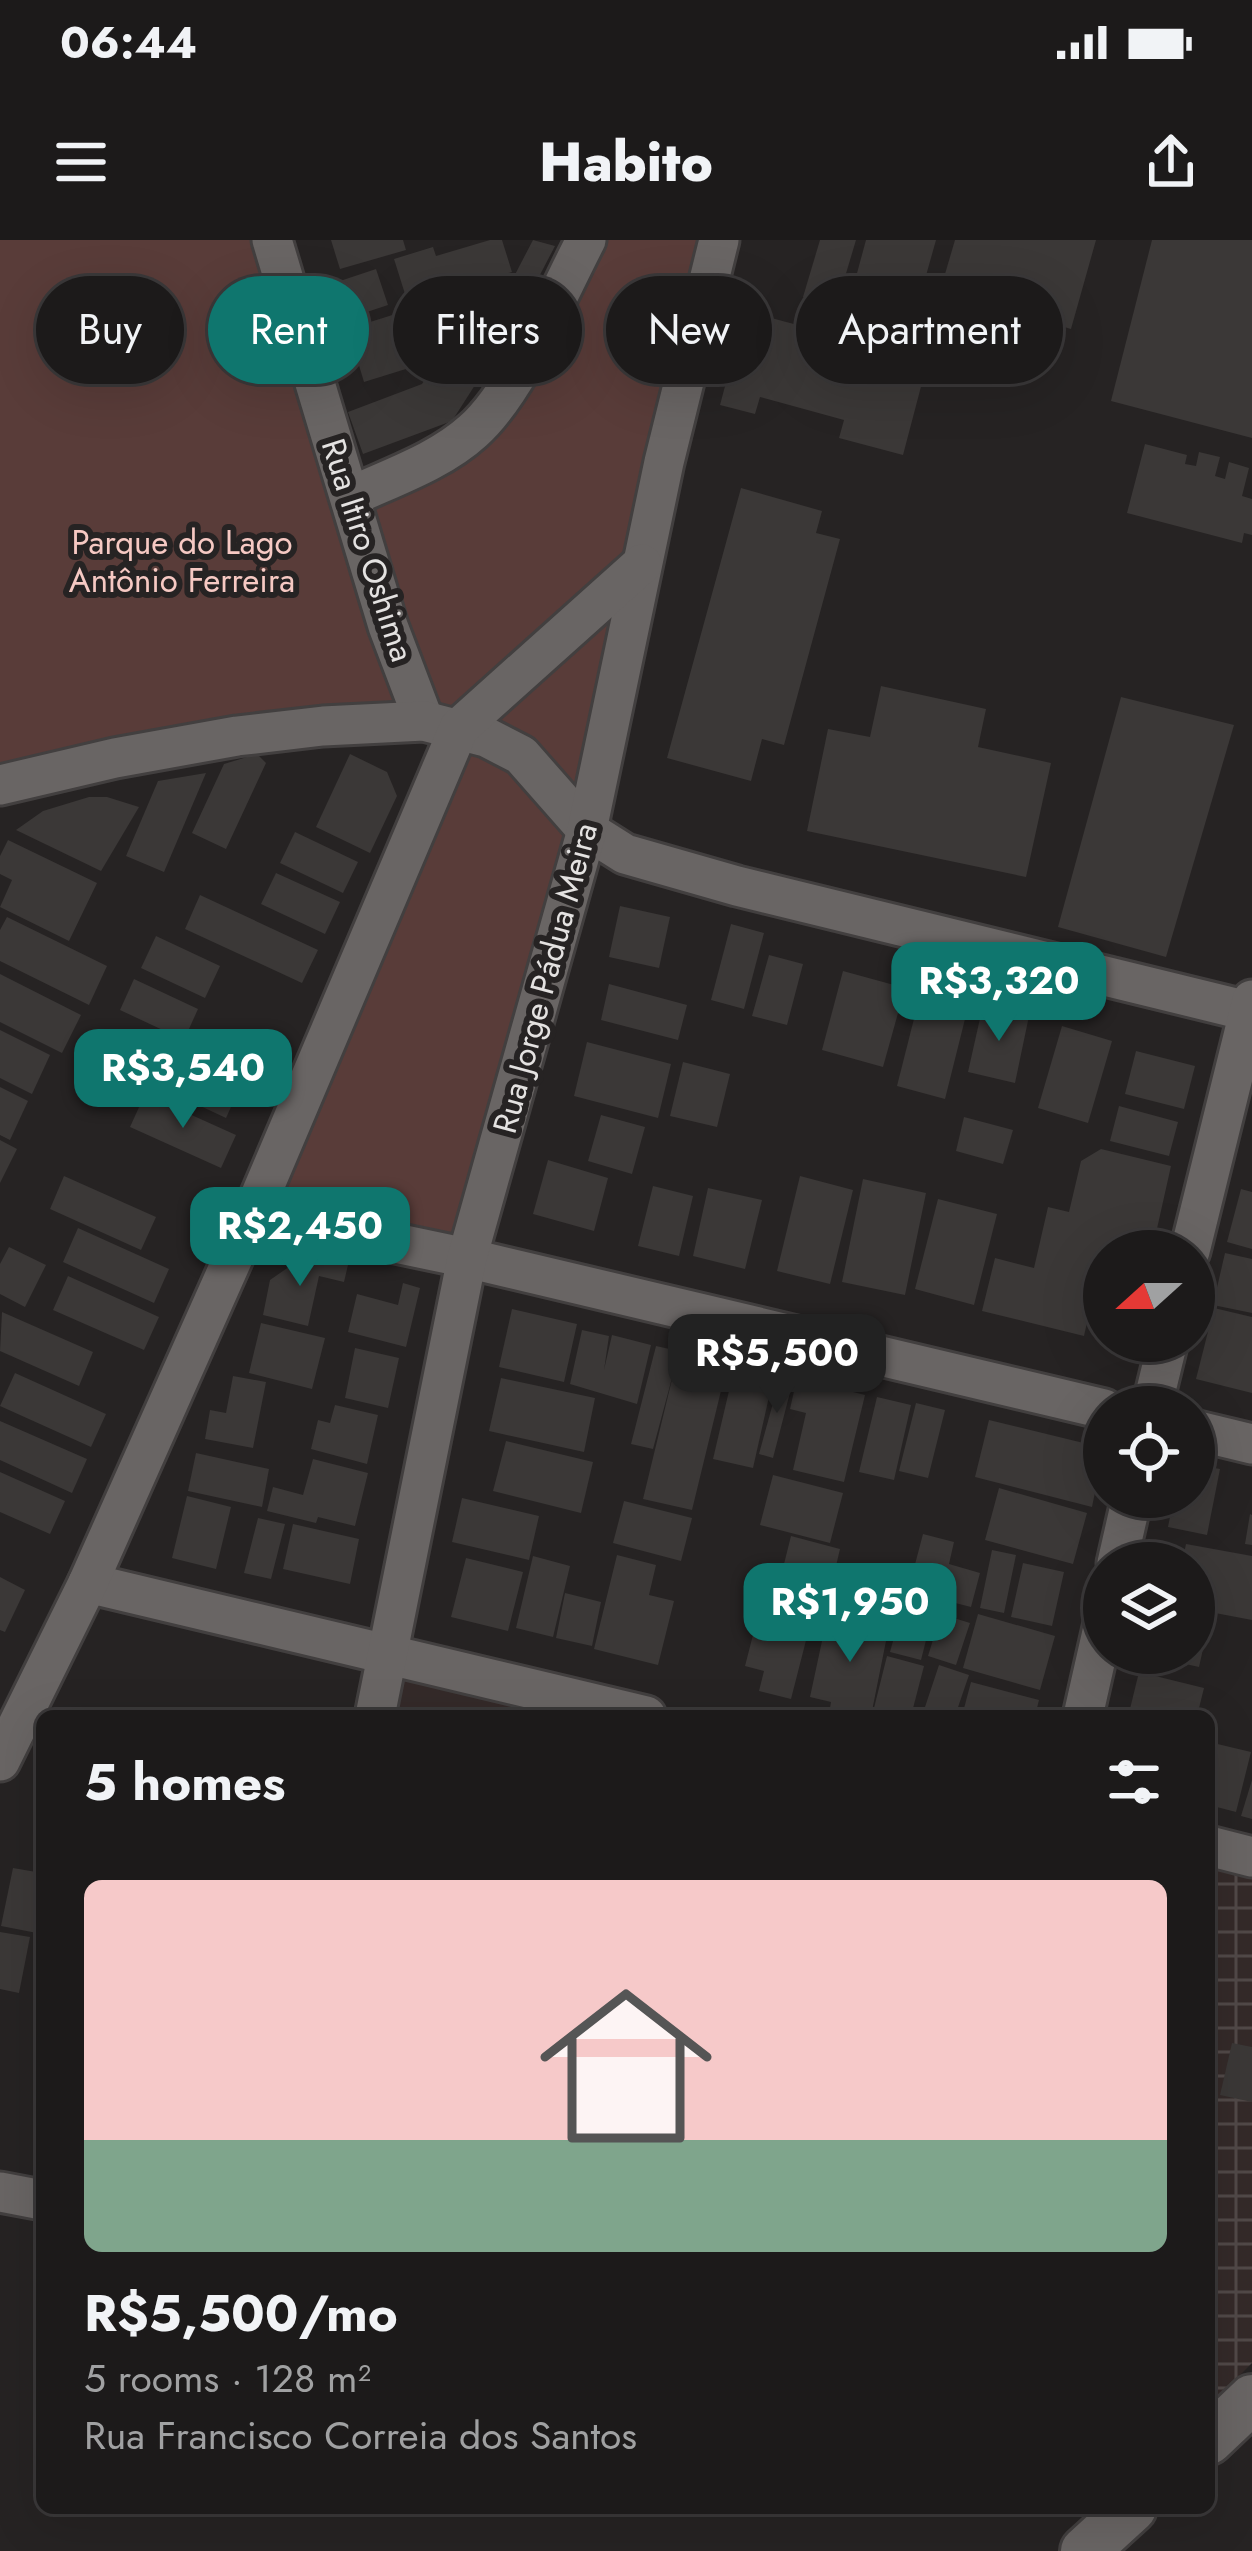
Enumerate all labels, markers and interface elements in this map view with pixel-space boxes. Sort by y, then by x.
text: 06:44 [60,10,197,75]
text: Habito [539,123,713,201]
icon: menu [48,129,114,195]
icon: share [1138,129,1204,195]
chip: Buy [36,276,184,384]
chip: Rent [208,276,369,384]
chip: Filters [393,276,582,384]
chip: New [606,276,772,384]
chip: Apartment [796,276,1063,384]
street label: Rua Itiro Oshima [310,433,426,667]
park label: Parque do Lago Antônio Ferreira [69,519,295,604]
street label: Rua Jorge Pádua Meira [481,818,609,1138]
pin: R$3,320 [888,942,1110,1044]
text: R$3,320 [918,952,1080,1009]
pin: R$3,540 [72,1029,294,1131]
text: R$3,540 [101,1039,265,1096]
pin: R$2,450 [189,1187,411,1289]
text: R$2,450 [217,1197,383,1254]
north arrow [1083,1230,1215,1362]
map controls [1083,1230,1215,1674]
pin: R$5,500 [666,1314,888,1416]
text: R$5,500 [695,1324,859,1381]
button: locate [1083,1386,1215,1518]
button: layers [1083,1542,1215,1674]
pin: R$1,950 [739,1563,961,1665]
text: R$1,950 [770,1573,930,1630]
text: 5 homes [84,1745,286,1819]
icon: filters [1101,1749,1167,1815]
icon: home [518,1958,734,2174]
text: R$5,500/mo [84,2276,398,2350]
text: 5 rooms · 128 m² [84,2350,371,2407]
text: Rua Francisco Correia dos Santos [84,2407,637,2464]

